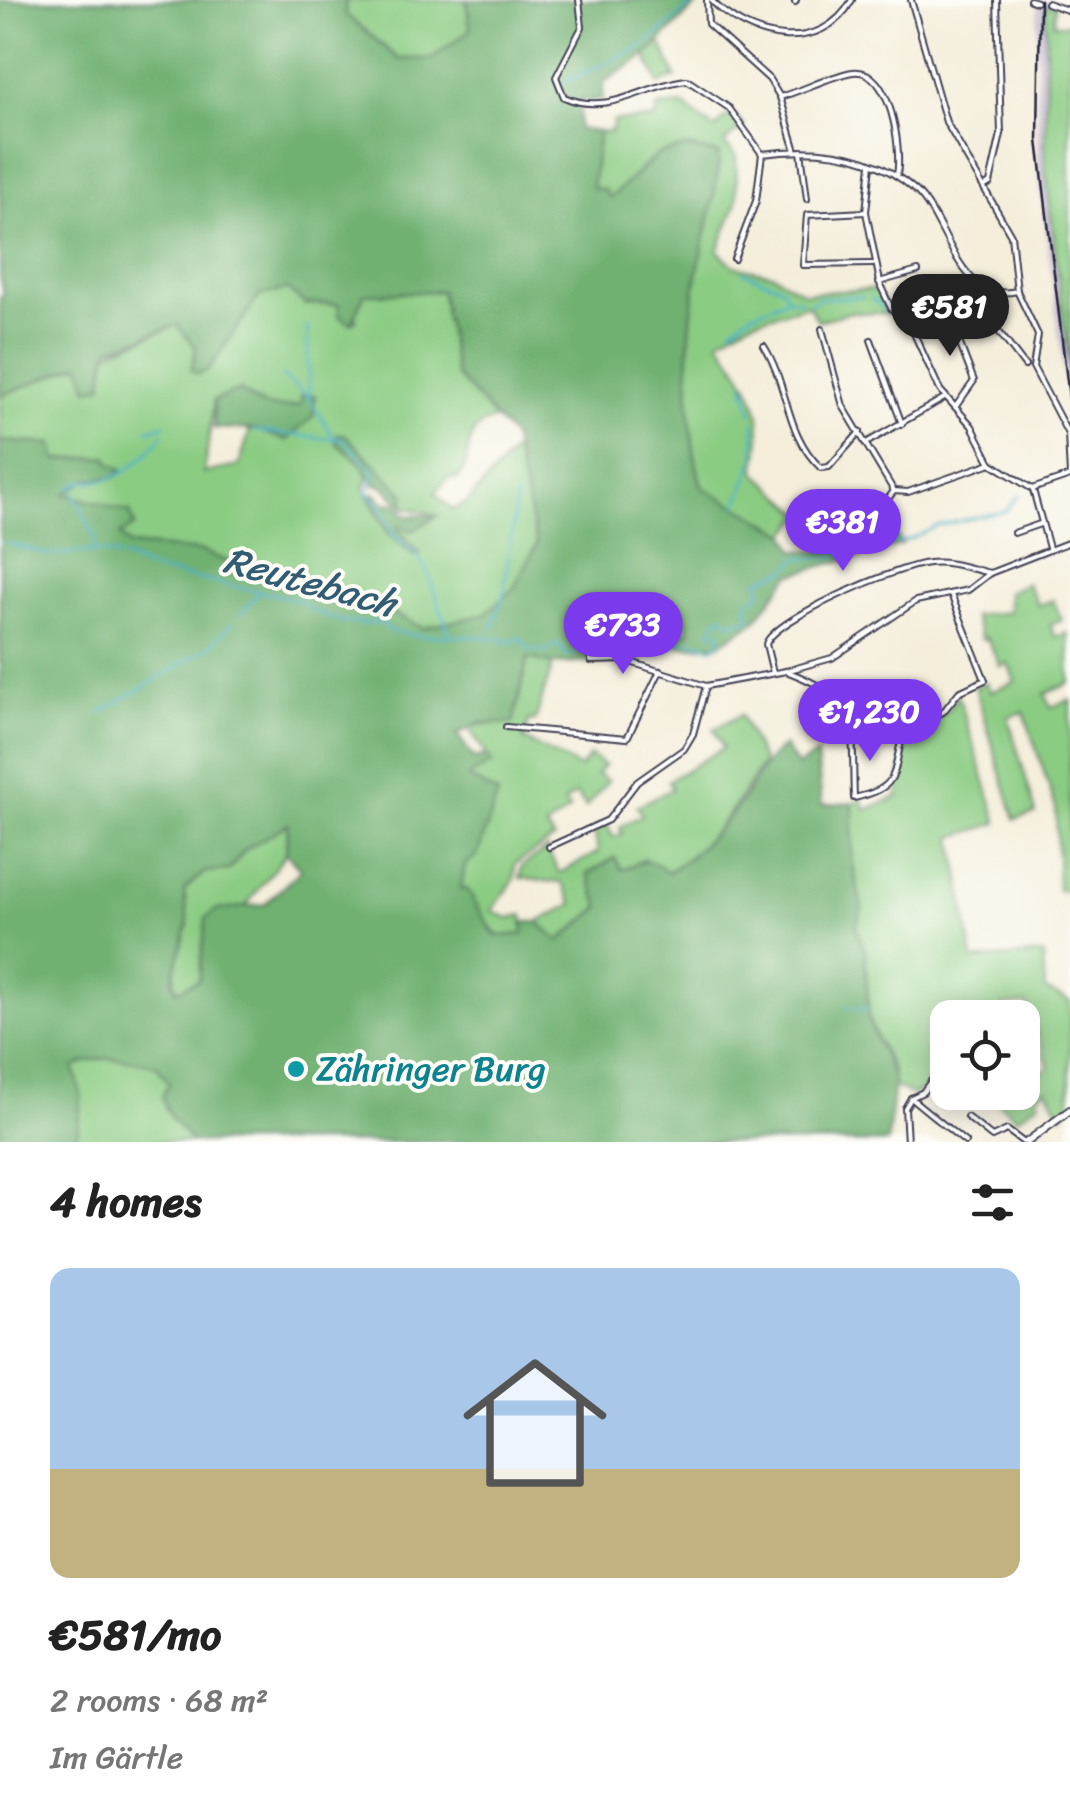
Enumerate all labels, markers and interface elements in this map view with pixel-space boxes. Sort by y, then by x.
pin: €581 [891,274,1009,359]
text: €581 [913,278,987,335]
pin: €381 [784,489,902,574]
text: €381 [807,493,879,550]
water label: Reutebach [216,527,407,638]
pin: €733 [564,592,682,677]
text: €733 [586,596,660,653]
pin: €1,230 [789,679,951,764]
text: €1,230 [820,683,920,740]
map controls [930,1000,1040,1110]
button: locate [930,1000,1040,1110]
place label: Zähringer Burg [316,1038,546,1100]
marker: Zähringer Burg [285,1058,307,1080]
text: 4 homes [50,1165,202,1239]
icon: filters [965,1175,1020,1230]
icon: home [445,1333,625,1513]
text: €581/mo [50,1598,221,1672]
text: 2 rooms · 68 m² [50,1672,268,1729]
text: Im Gärtle [50,1729,183,1786]

